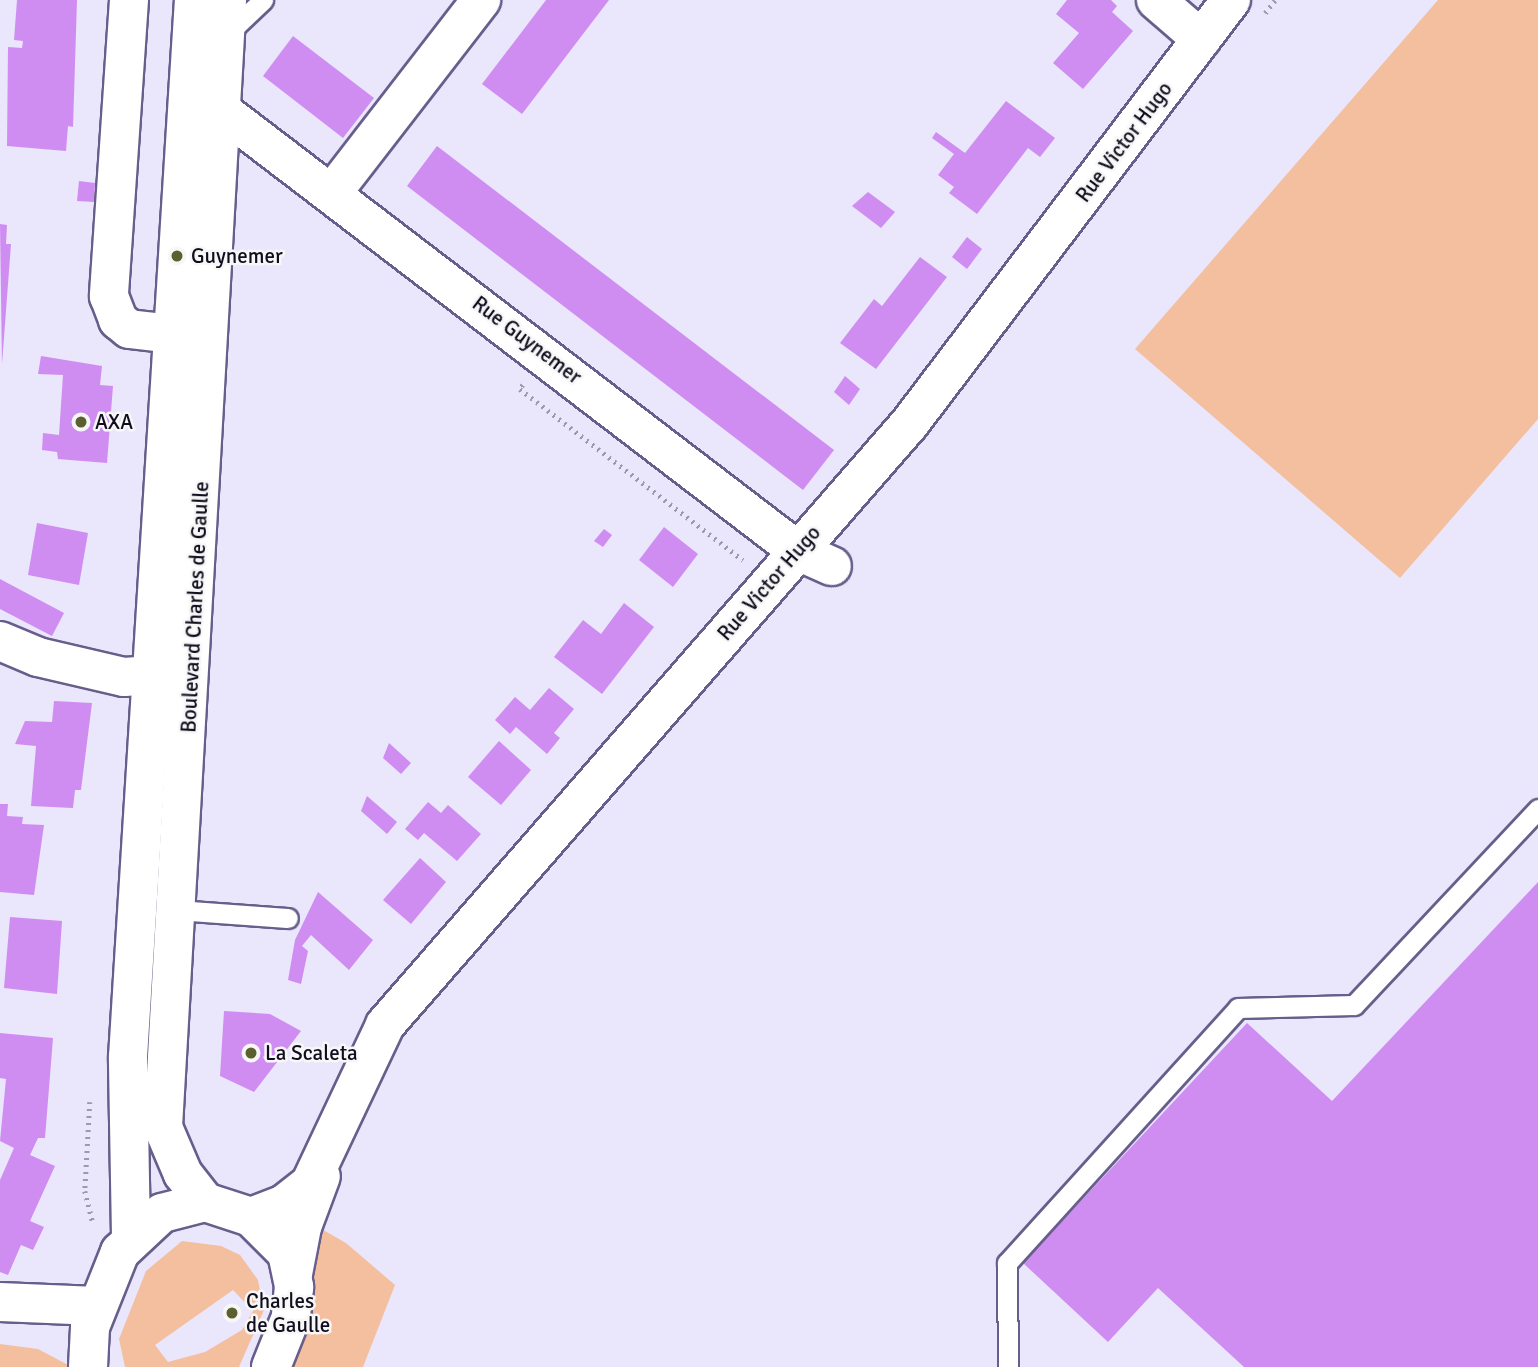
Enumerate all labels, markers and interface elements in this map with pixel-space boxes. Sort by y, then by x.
street label: Rue Victor Hugo [1070,77,1178,207]
place label: Guynemer [191,243,283,269]
marker: Guynemer [169,248,185,264]
street label: Rue Guynemer [467,291,587,389]
place label: AXA [95,409,133,435]
marker: AXA [73,414,89,430]
street label: Boulevard Charles de Gaulle [176,481,214,733]
street label: Rue Victor Hugo [712,520,826,646]
place label: La Scaleta [265,1040,358,1066]
marker: La Scaleta [243,1045,259,1061]
place label: Charles de Gaulle [246,1288,330,1338]
marker: Charles de Gaulle [224,1305,240,1321]

